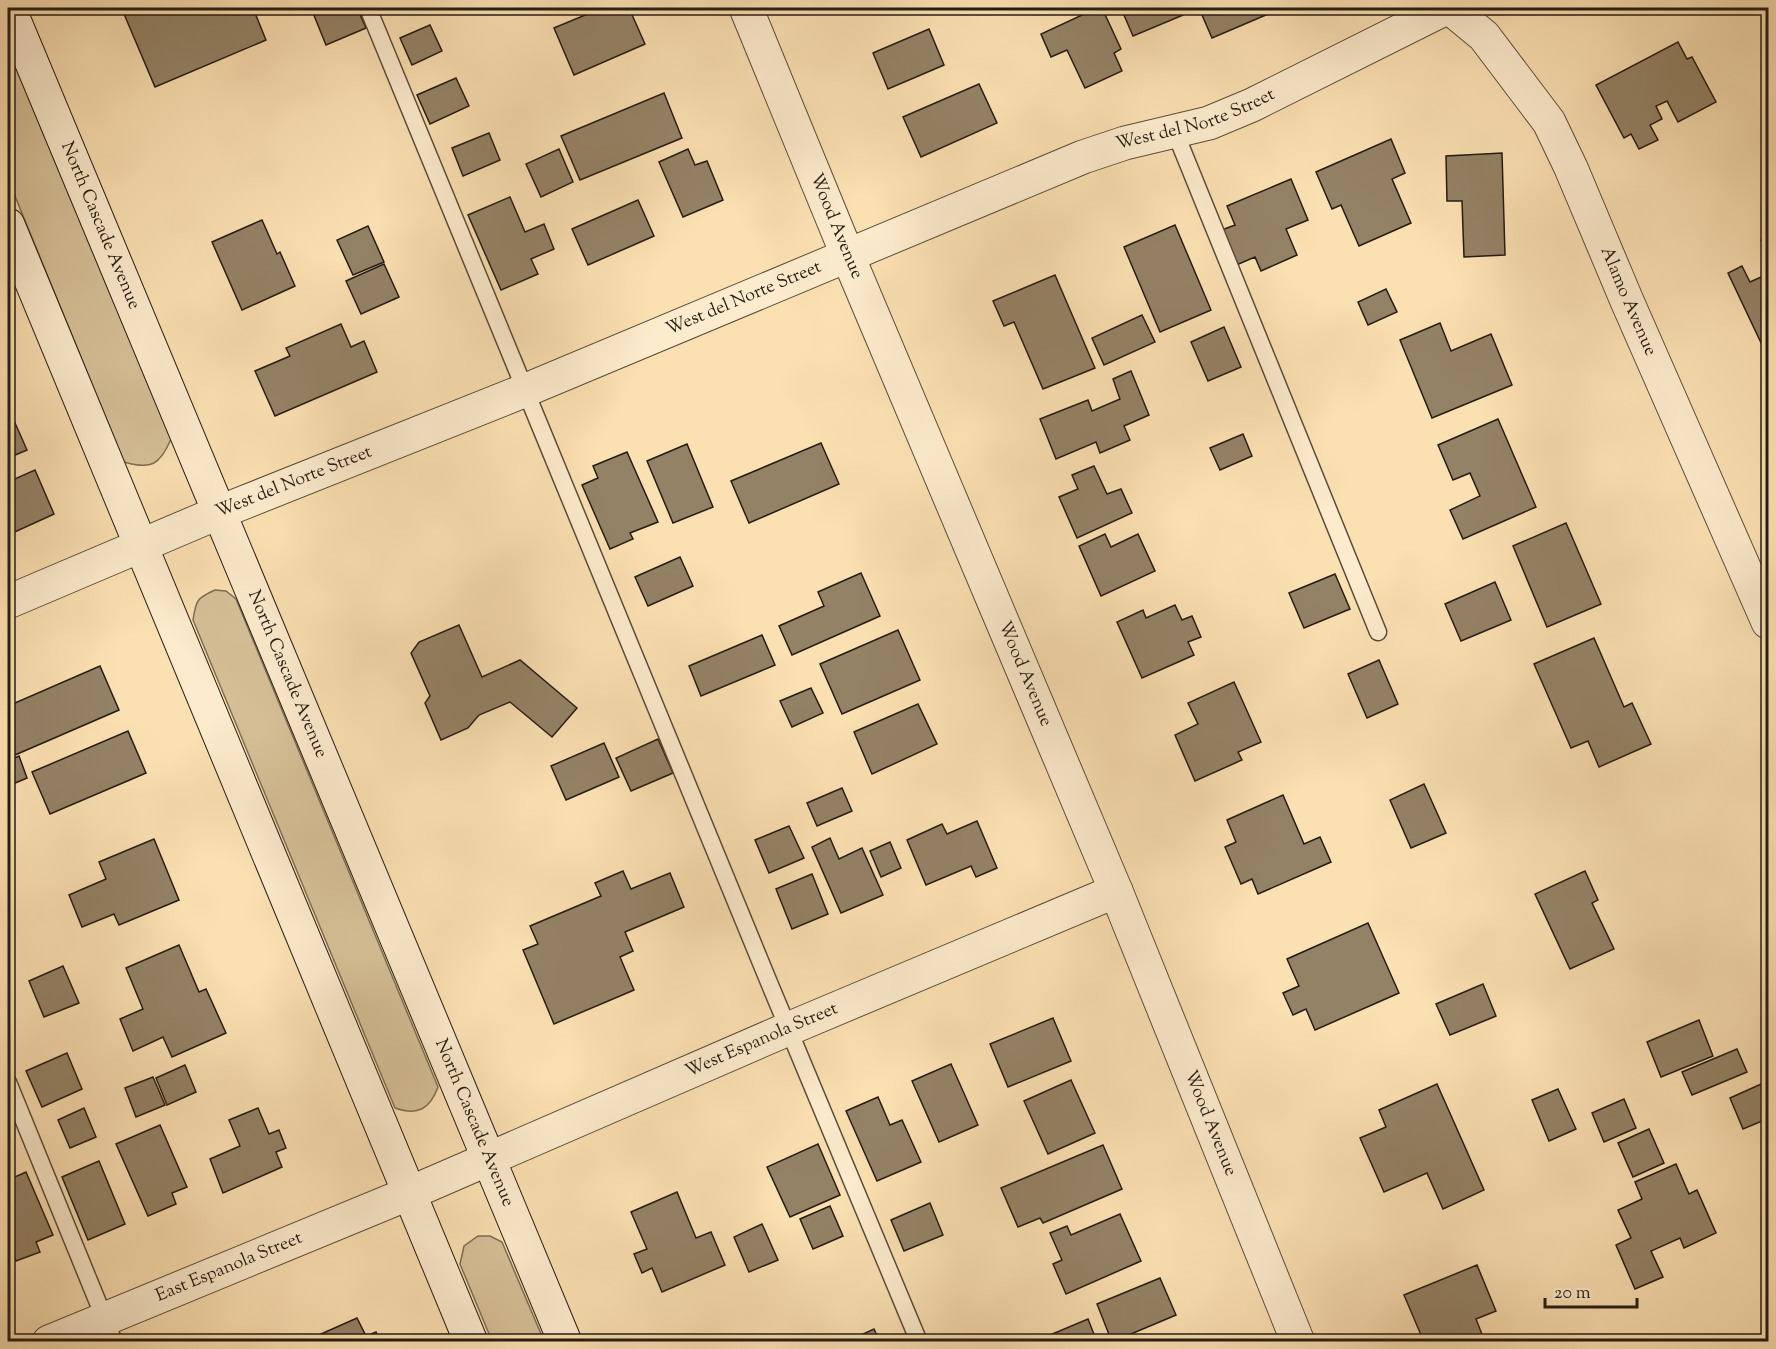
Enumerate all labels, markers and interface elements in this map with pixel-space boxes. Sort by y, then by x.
street label: West del Norte Street [1113,82,1280,158]
street label: North Cascade Avenue [53,138,146,314]
street label: Wood Avenue [802,170,869,283]
street label: Alamo Avenue [1593,243,1663,360]
street label: West del Norte Street [662,255,826,343]
street label: West del Norte Street [212,440,376,525]
street label: North Cascade Avenue [240,587,333,762]
street label: Wood Avenue [991,617,1058,731]
street label: West Espanola Street [681,996,842,1085]
street label: North Cascade Avenue [427,1035,520,1211]
street label: Wood Avenue [1177,1067,1243,1180]
street label: East Espanola Street [152,1226,307,1309]
scale bar [1545,1271,1636,1309]
text: 20 m [1554,1281,1591,1307]

